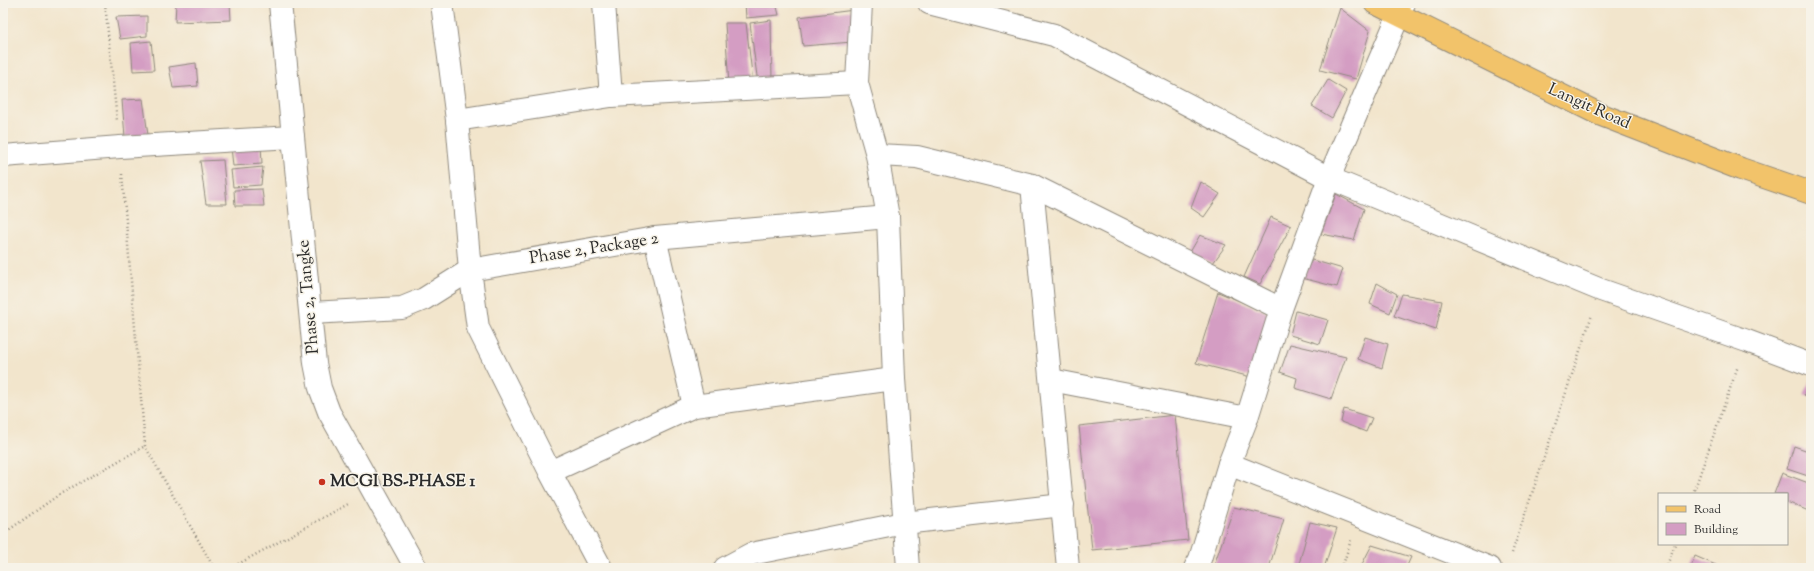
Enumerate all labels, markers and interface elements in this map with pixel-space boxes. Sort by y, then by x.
street label: Langit Road [1544,78,1635,136]
street label: Phase 2, Package 2 [528,227,660,271]
street label: Phase 2, Tangke [292,239,326,355]
place label: MCGI BS-PHASE 1 [330,470,475,494]
marker: MCGI BS-PHASE 1 [317,477,327,487]
legend [1658,493,1788,545]
text: Road [1694,501,1721,519]
text: Building [1694,521,1738,539]

